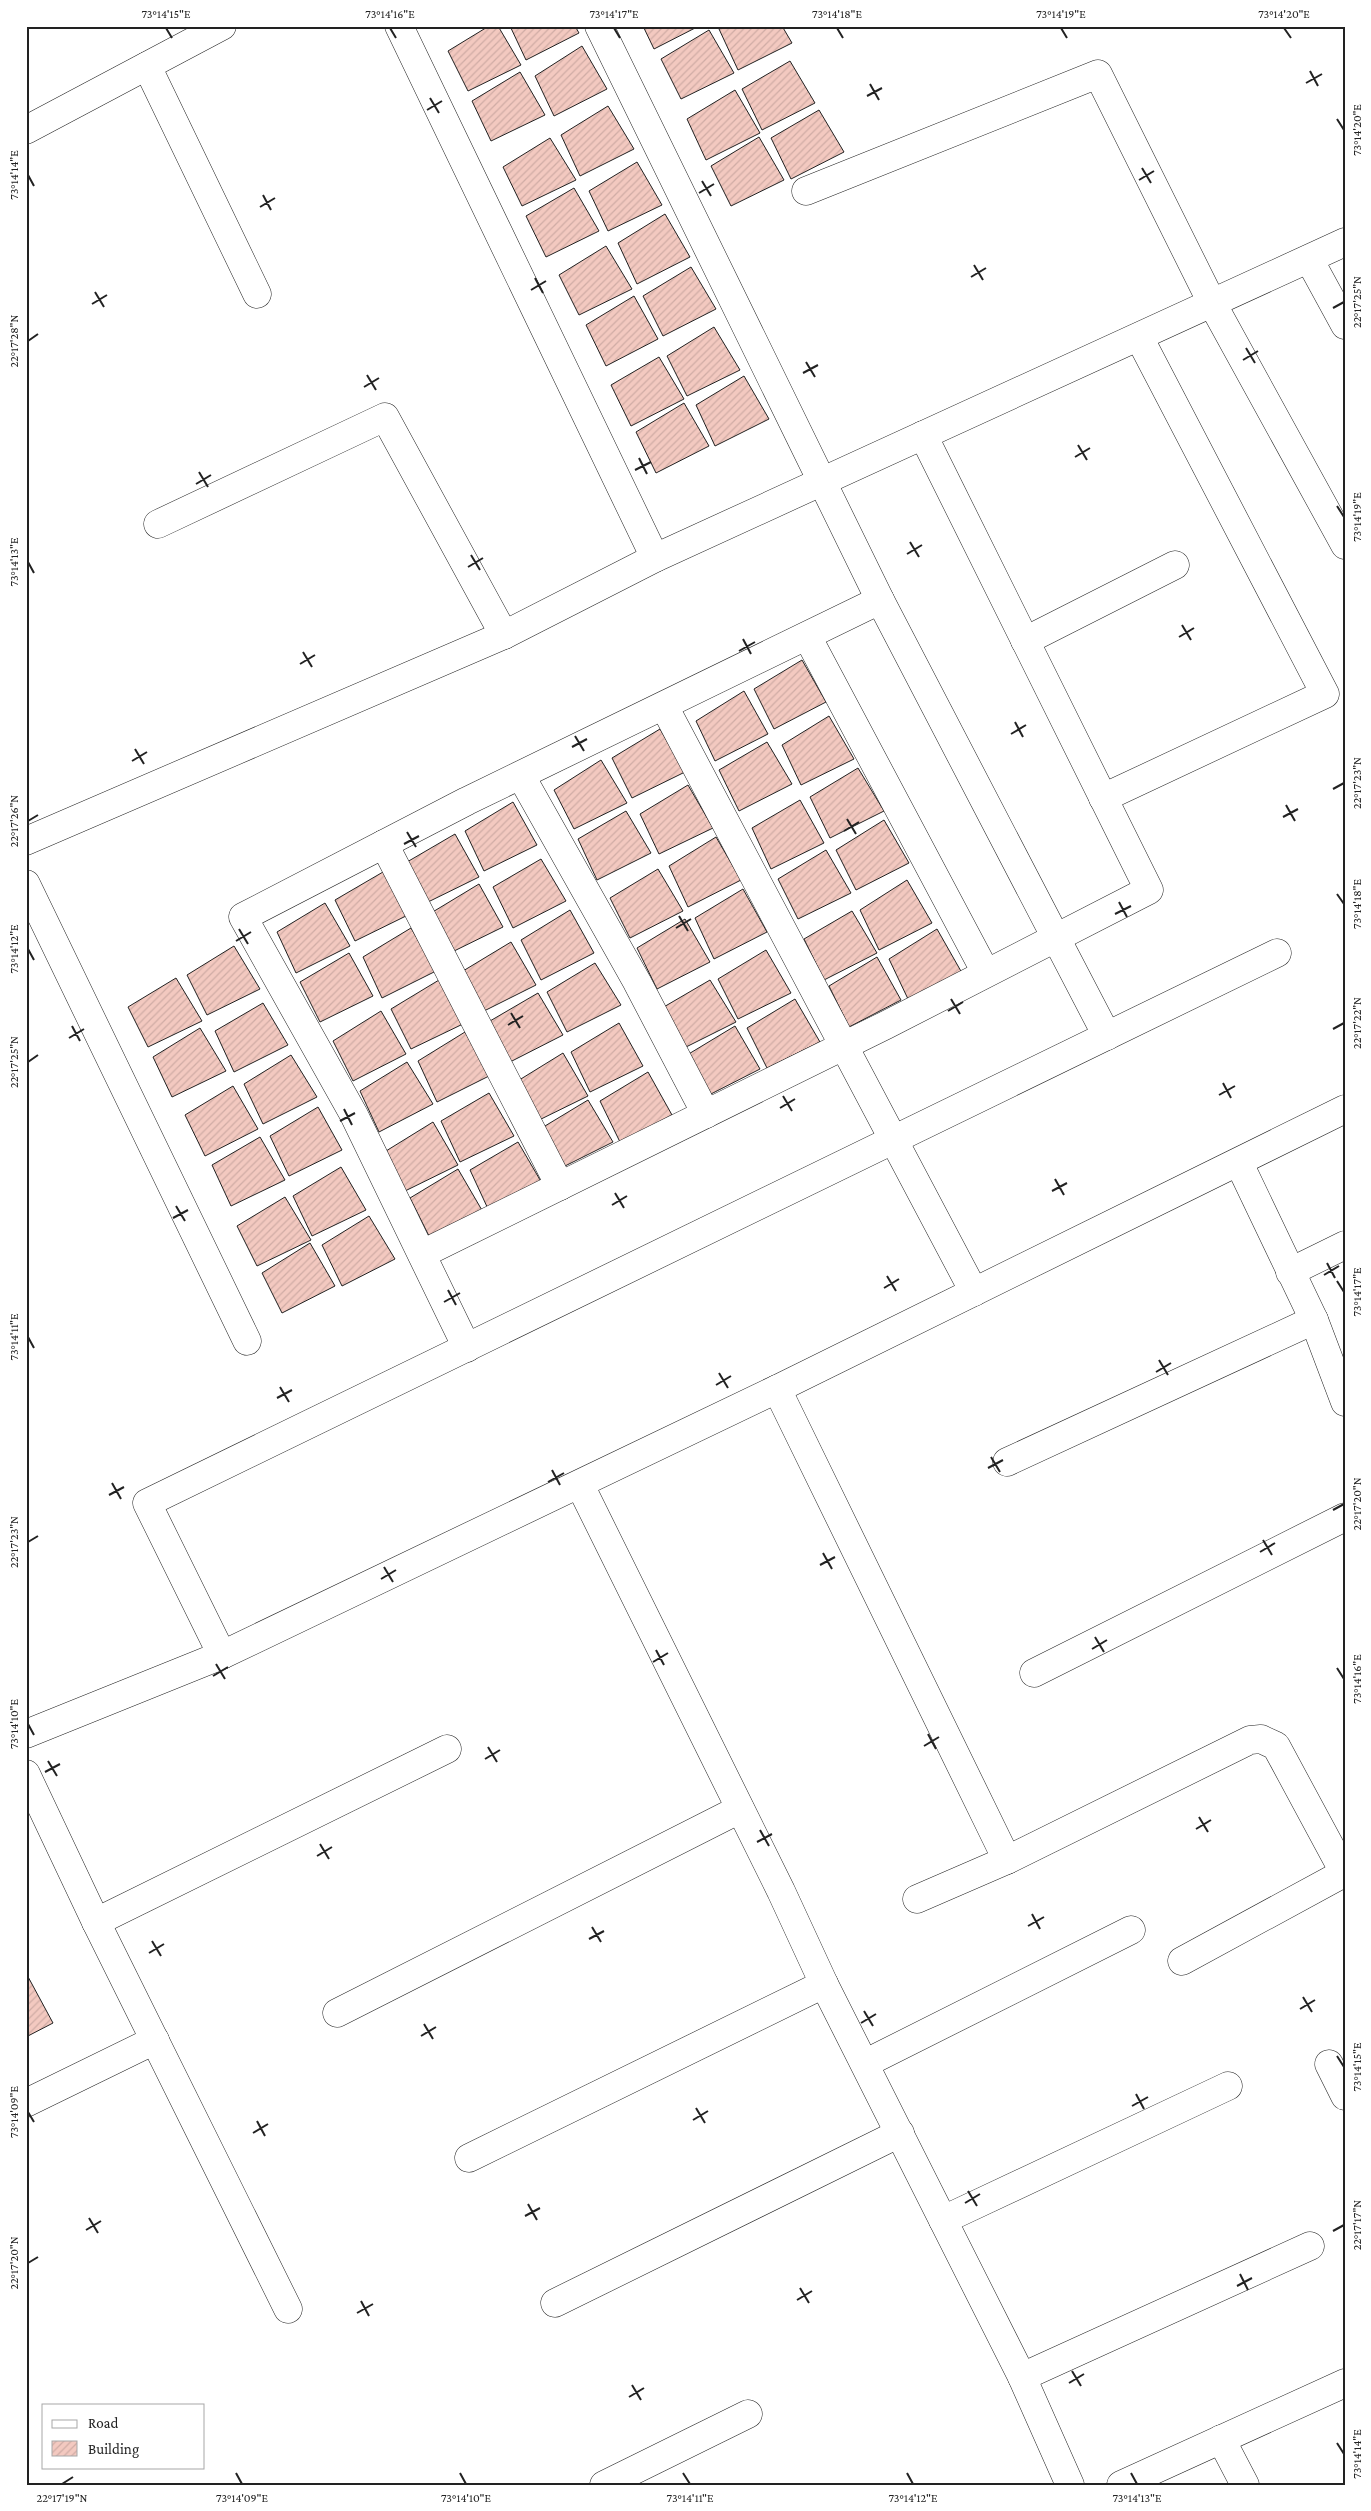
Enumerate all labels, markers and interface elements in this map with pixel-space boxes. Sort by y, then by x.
text: 73°14'15"E [141,7,191,21]
text: 73°14'16"E [365,7,415,21]
text: 73°14'17"E [589,7,639,21]
text: 73°14'18"E [812,7,862,21]
text: 73°14'19"E [1036,7,1086,21]
text: 73°14'20"E [1258,7,1310,21]
text: 73°14'20"E [1350,104,1364,156]
text: 73°14'14"E [7,150,21,200]
text: 22°17'25"N [1350,276,1364,328]
text: 22°17'28"N [7,315,21,367]
text: 73°14'19"E [1350,492,1364,542]
text: 73°14'13"E [7,537,21,587]
text: 22°17'23"N [1350,757,1364,809]
text: 22°17'26"N [7,795,21,847]
text: 73°14'18"E [1350,879,1364,929]
text: 73°14'12"E [7,924,21,974]
text: 22°17'22"N [1350,997,1364,1049]
text: 22°17'25"N [7,1036,21,1088]
text: 73°14'17"E [1350,1267,1364,1317]
text: 73°14'11"E [7,1313,21,1360]
text: 22°17'20"N [1350,1477,1364,1531]
text: 22°17'23"N [7,1516,21,1568]
text: 73°14'16"E [1350,1654,1364,1704]
text: 73°14'10"E [7,1698,21,1749]
text: 73°14'15"E [1350,2042,1364,2092]
text: 73°14'09"E [7,2086,21,2138]
text: 22°17'17"N [1350,2200,1364,2250]
text: 22°17'20"N [7,2236,21,2290]
legend [42,2404,205,2468]
text: Road [88,2415,119,2431]
text: 73°14'14"E [1350,2429,1364,2479]
text: Building [88,2441,139,2458]
text: 22°17'19"N [37,2491,88,2505]
text: 73°14'09"E [216,2491,268,2505]
text: 73°14'10"E [441,2491,492,2505]
text: 73°14'11"E [667,2491,714,2505]
text: 73°14'12"E [888,2491,938,2505]
text: 73°14'13"E [1112,2491,1162,2505]

